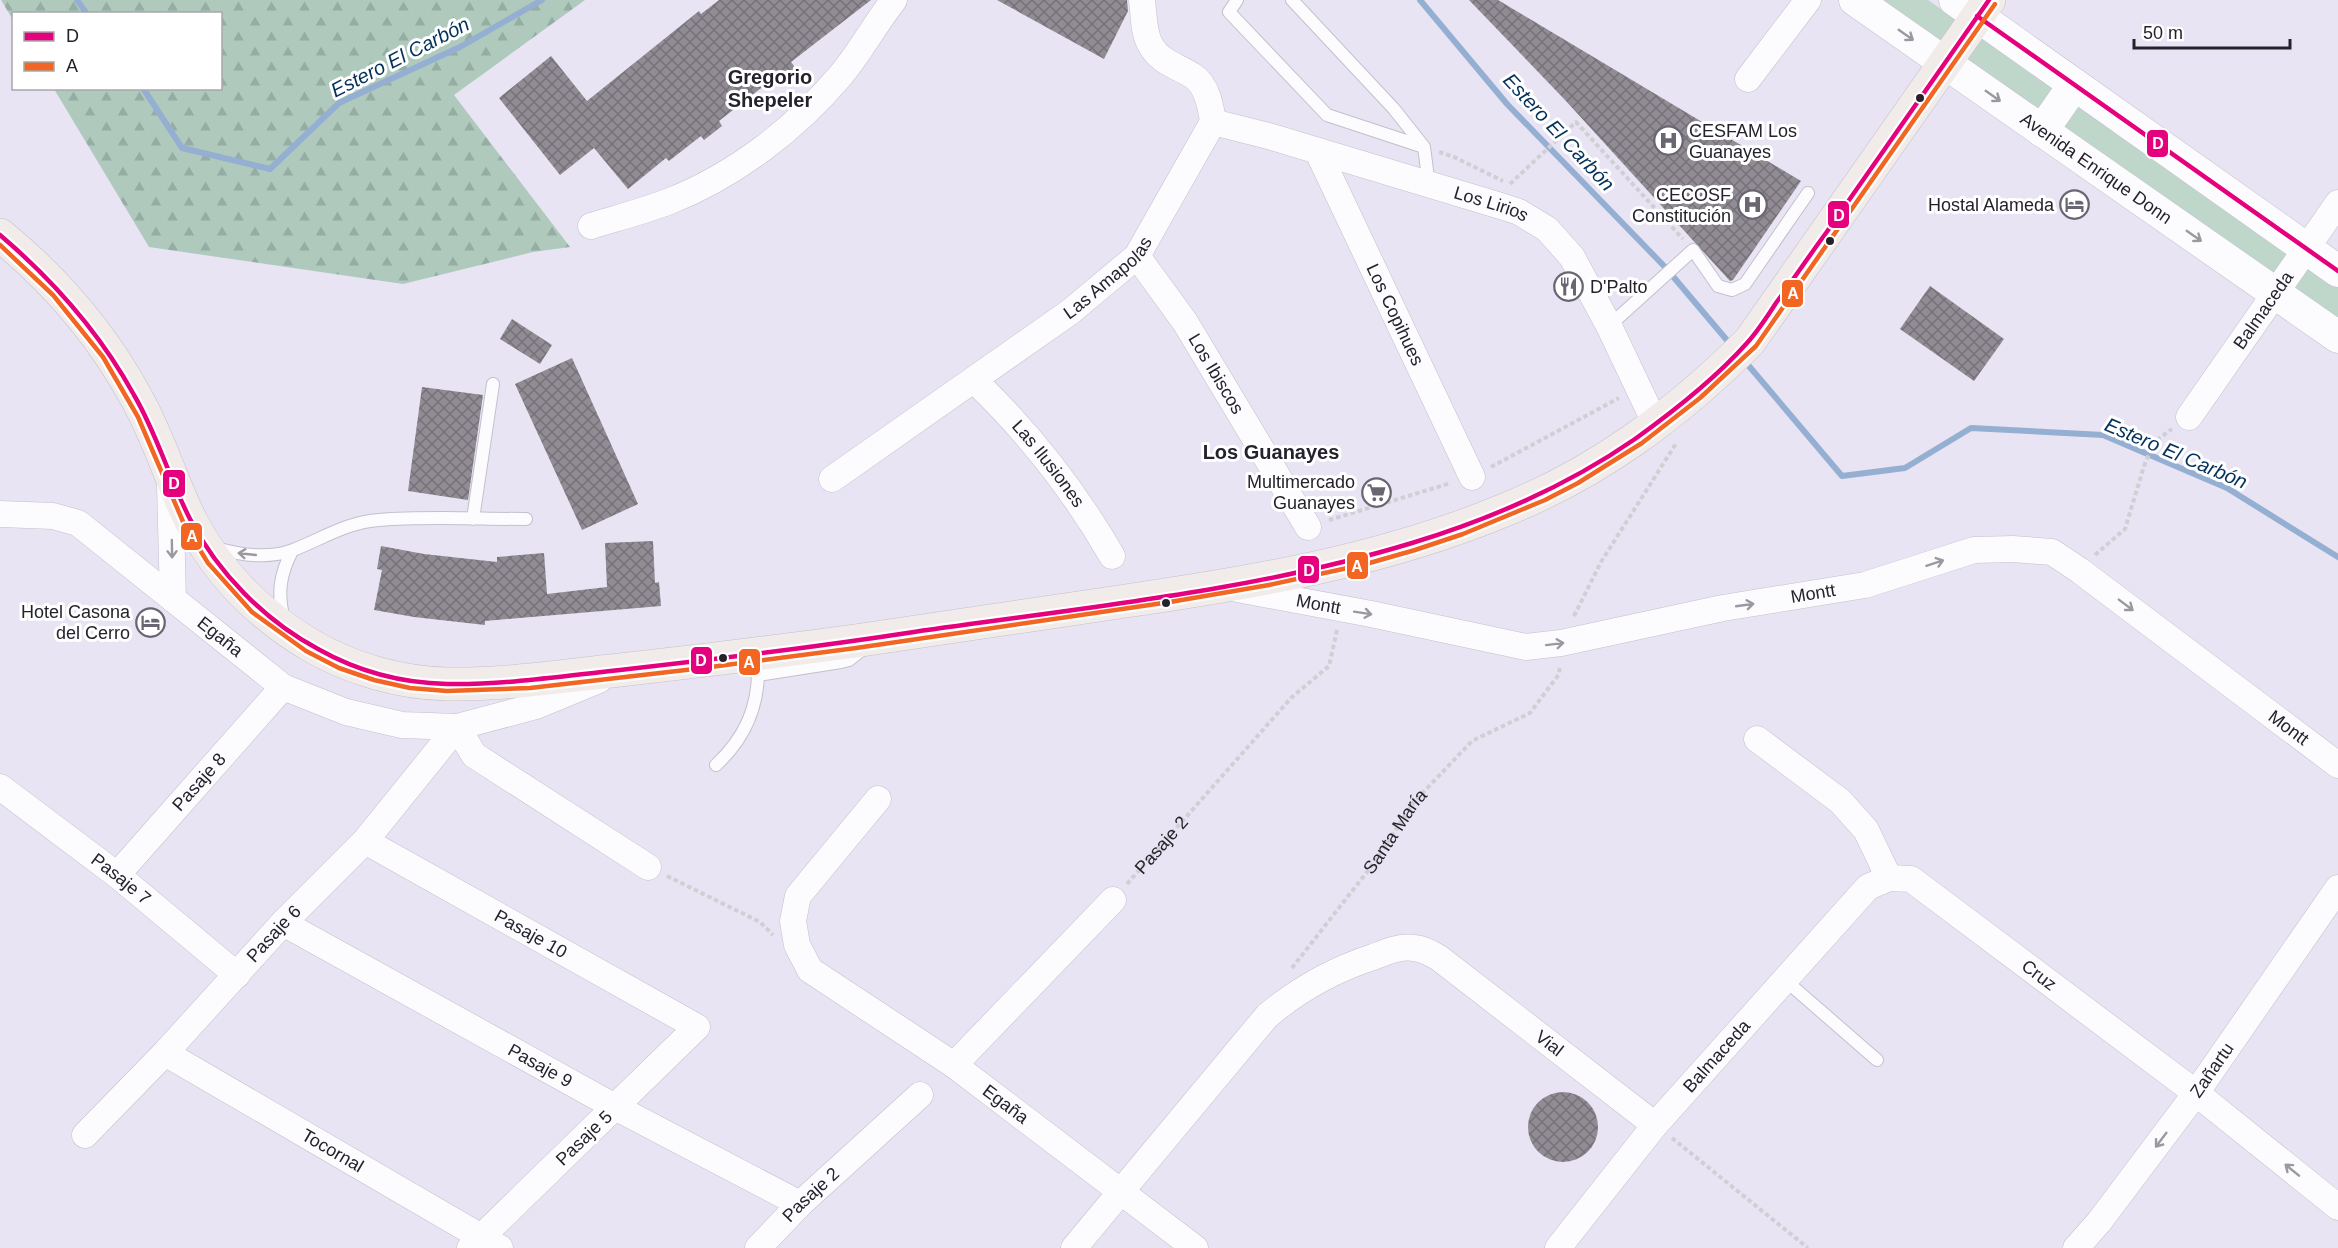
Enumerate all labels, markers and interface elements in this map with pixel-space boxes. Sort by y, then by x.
legend [12,12,222,90]
scale bar [2134,12,2290,50]
water label: Estero El Carbón [327,13,473,101]
text: 50 m [2143,23,2183,43]
text: D [66,26,79,46]
one-way arrow [1897,29,1913,42]
text: A [66,56,78,76]
district label: Gregorio Shepeler [728,66,812,111]
water label: Estero El Carbón [1499,69,1619,195]
one-way arrow [1984,90,2000,102]
unlabelled marker [1914,92,1926,104]
street label: Avenida Enrique Donn [2017,109,2177,229]
place label: CESFAM Los Guanayes [1689,121,1797,162]
hospital icon: CESFAM Los Guanayes [1652,125,1684,157]
line badge: D [2146,129,2169,158]
street label: Los Lirios [1452,182,1532,225]
place label: CECOSF Constitución [1632,185,1731,226]
hospital icon: CECOSF Constitución [1736,189,1768,221]
hotel icon: Hostal Alameda [2059,189,2091,221]
place label: Hostal Alameda [1928,195,2055,215]
line badge: D [1827,200,1850,229]
text: D [1833,207,1845,224]
one-way arrow [2185,230,2201,242]
street label: Las Amapolas [1060,233,1156,323]
unlabelled marker [1824,235,1836,247]
street label: Los Copihues [1362,261,1428,369]
street label: Balmaceda [2229,267,2298,353]
restaurant icon: D'Palto [1553,271,1585,303]
place label: D'Palto [1590,277,1647,297]
line badge: A [1781,279,1804,308]
text: A [1787,285,1799,302]
street label: Los Ibiscos [1184,330,1248,418]
water label: Estero El Carbón [2102,413,2250,493]
street label: Las Ilusiones [1008,416,1088,511]
district label: Los Guanayes [1203,441,1339,463]
line badge: D [162,469,186,498]
place label: Multimercado Guanayes [1247,472,1355,513]
text: D [168,475,180,492]
supermarket icon: Multimercado Guanayes [1360,476,1392,508]
line badge: A [180,522,203,551]
text: A [186,528,198,545]
one-way arrow [166,538,178,558]
one-way arrow [237,548,257,559]
line badge: A [1346,551,1369,580]
line badge: D [1297,555,1320,584]
one-way arrow [1925,556,1944,567]
text: A [1351,558,1363,575]
text: D [1303,562,1315,579]
street label: Montt [1789,580,1837,607]
street label: Montt [1295,590,1342,618]
unlabelled marker [1160,597,1172,609]
one-way arrow [1735,599,1755,610]
one-way arrow [2117,599,2133,611]
place label: Hotel Casona del Cerro [21,602,131,643]
hotel icon: Hotel Casona del Cerro [135,606,167,638]
one-way arrow [1353,607,1373,618]
street label: Egaña [194,613,247,661]
one-way arrow [1544,638,1564,649]
line badge: D [690,646,713,675]
line badge: A [738,648,761,676]
text: D [695,652,707,669]
unlabelled marker [717,652,729,664]
text: A [743,654,755,671]
street label: Montt [2264,706,2313,749]
street label: Pasaje 8 [168,749,230,815]
street label: Santa María [1359,784,1432,878]
street label: Pasaje 2 [1131,812,1192,878]
street label: Pasaje 7 [87,849,155,909]
street label: Pasaje 6 [243,901,305,966]
street label: Pasaje 10 [491,906,571,962]
street label: Cruz [2018,956,2060,995]
street label: Balmaceda [1679,1015,1755,1096]
street label: Vial [1532,1026,1567,1060]
street label: Zañartu [2186,1039,2238,1101]
street label: Pasaje 9 [505,1040,576,1091]
street label: Egaña [979,1080,1033,1128]
street label: Pasaje 5 [552,1106,616,1170]
street label: Tocornal [298,1125,367,1176]
one-way arrow [2155,1132,2167,1148]
street label: Pasaje 2 [778,1164,843,1226]
one-way arrow [2284,1164,2300,1177]

